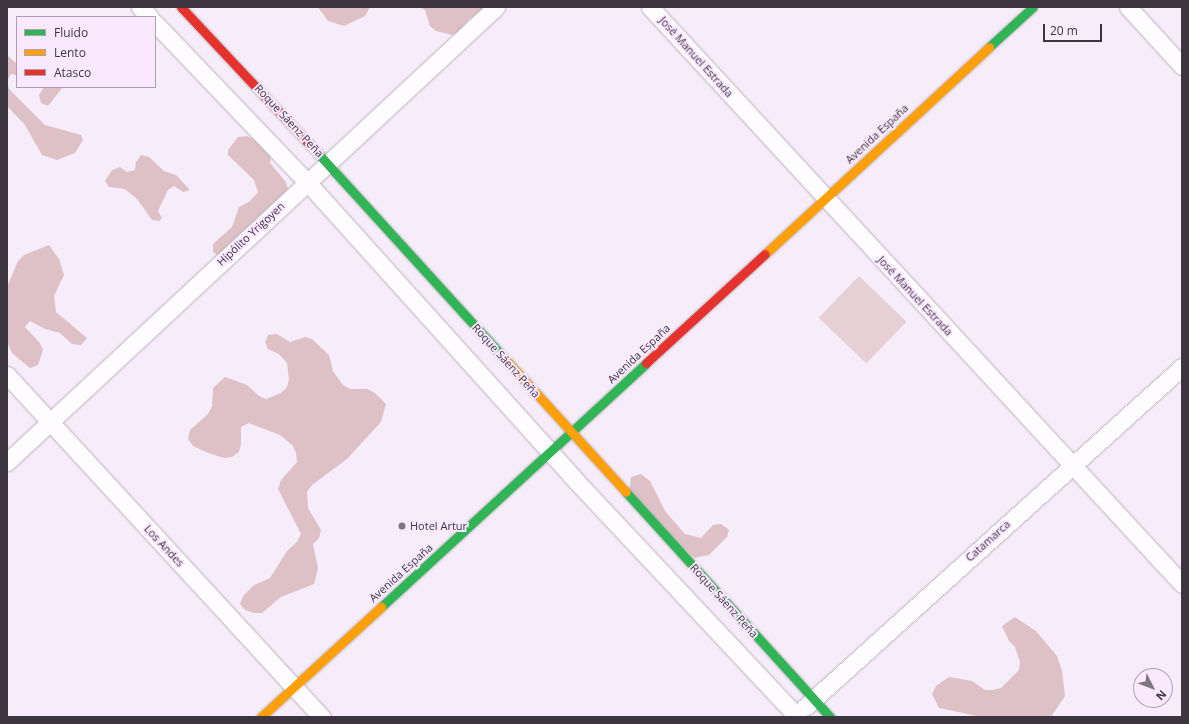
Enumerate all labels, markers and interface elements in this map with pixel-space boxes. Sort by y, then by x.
street label: José Manuel Estrada [656,14,736,100]
legend [16,16,156,88]
scale bar [1045,16,1104,42]
text: 20 m [1050,22,1078,39]
text: Fluido [54,24,88,41]
text: Lento [54,44,86,61]
text: Atasco [54,64,91,81]
street label: Roque Sáenz Peña [252,82,326,160]
street label: Avenida España [843,102,911,166]
street label: Hipólito Yrigoyen [214,199,288,269]
street label: José Manuel Estrada [875,254,955,338]
street label: Roque Sáenz Peña [469,321,543,401]
street label: Avenida España [605,322,673,386]
street label: Catamarca [963,518,1013,564]
place label: Hotel Artur [410,519,467,533]
marker: Hotel Artur [397,521,407,531]
street label: Los Andes [141,522,187,570]
street label: Avenida España [367,541,435,605]
street label: Roque Sáenz Peña [687,561,761,641]
north arrow [1133,668,1173,708]
text: N [1153,687,1170,704]

